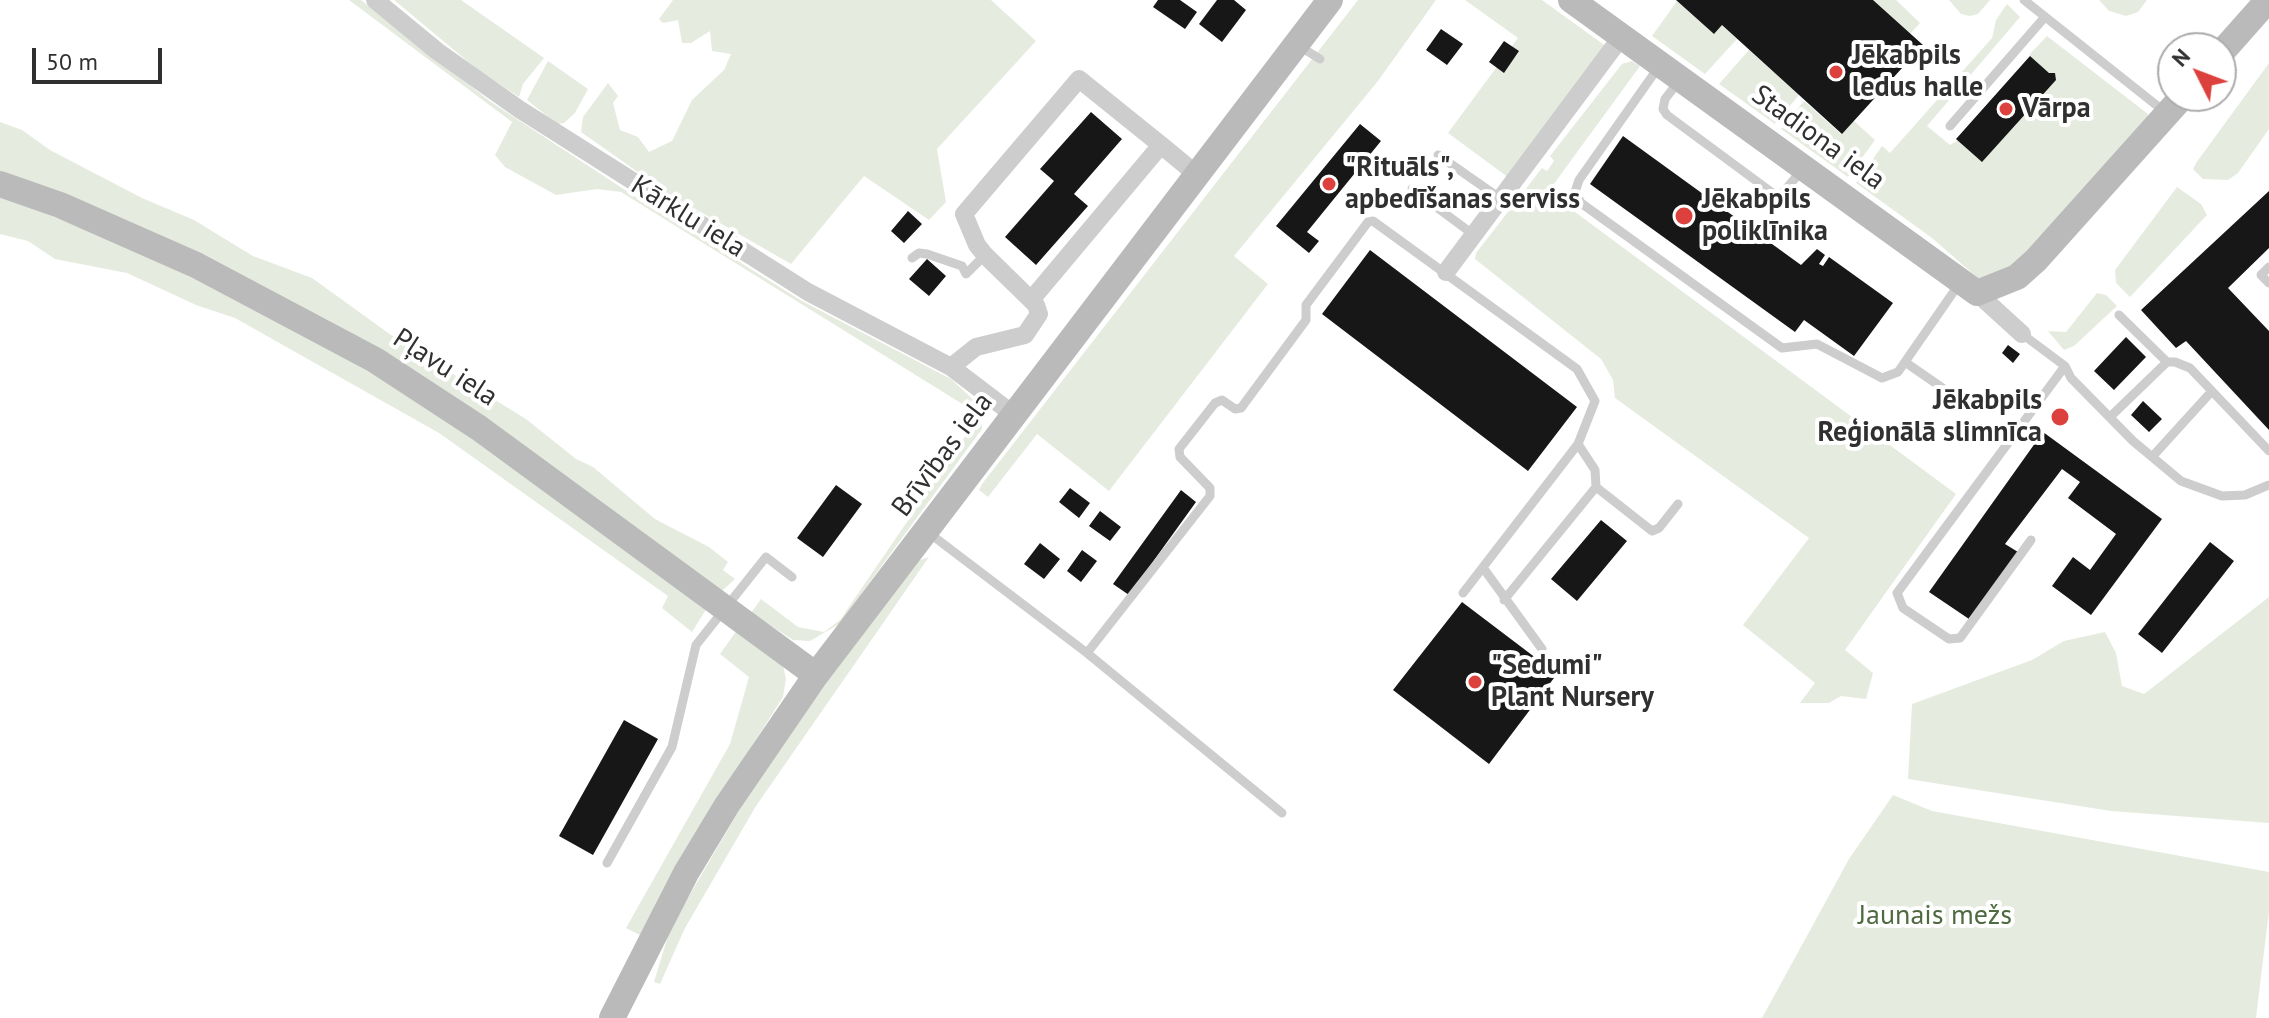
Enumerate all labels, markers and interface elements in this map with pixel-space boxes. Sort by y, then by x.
scale bar [36,32,166,82]
north arrow [2157,32,2237,112]
place label: Jēkabpils ledus halle [1852,39,1983,105]
text: N [2165,43,2196,72]
text: 50 m [46,46,98,77]
marker: Jēkabpils ledus halle [1827,63,1845,81]
street label: Stadiona iela [1745,78,1891,198]
place label: Vārpa [2022,92,2091,126]
marker: Vārpa [1997,100,2015,118]
place label: "Rituāls", apbedīšanas serviss [1345,151,1580,217]
street label: Kārklu iela [625,169,751,265]
marker: "Rituāls", apbedīšanas serviss [1320,175,1338,193]
place label: Jēkabpils poliklīnika [1702,183,1828,249]
marker: Jēkabpils poliklīnika [1673,205,1695,227]
street label: Pļavu iela [387,322,503,414]
place label: Jēkabpils Reģionālā slimnīca [1818,384,2042,450]
street label: Brīvības iela [886,386,1000,524]
marker: Jēkabpils Reģionālā slimnīca [2049,406,2071,428]
place label: "Sedumi" Plant Nursery [1491,649,1654,715]
marker: "Sedumi" Plant Nursery [1466,673,1484,691]
park label: Jaunais mežs [1858,899,2012,933]

